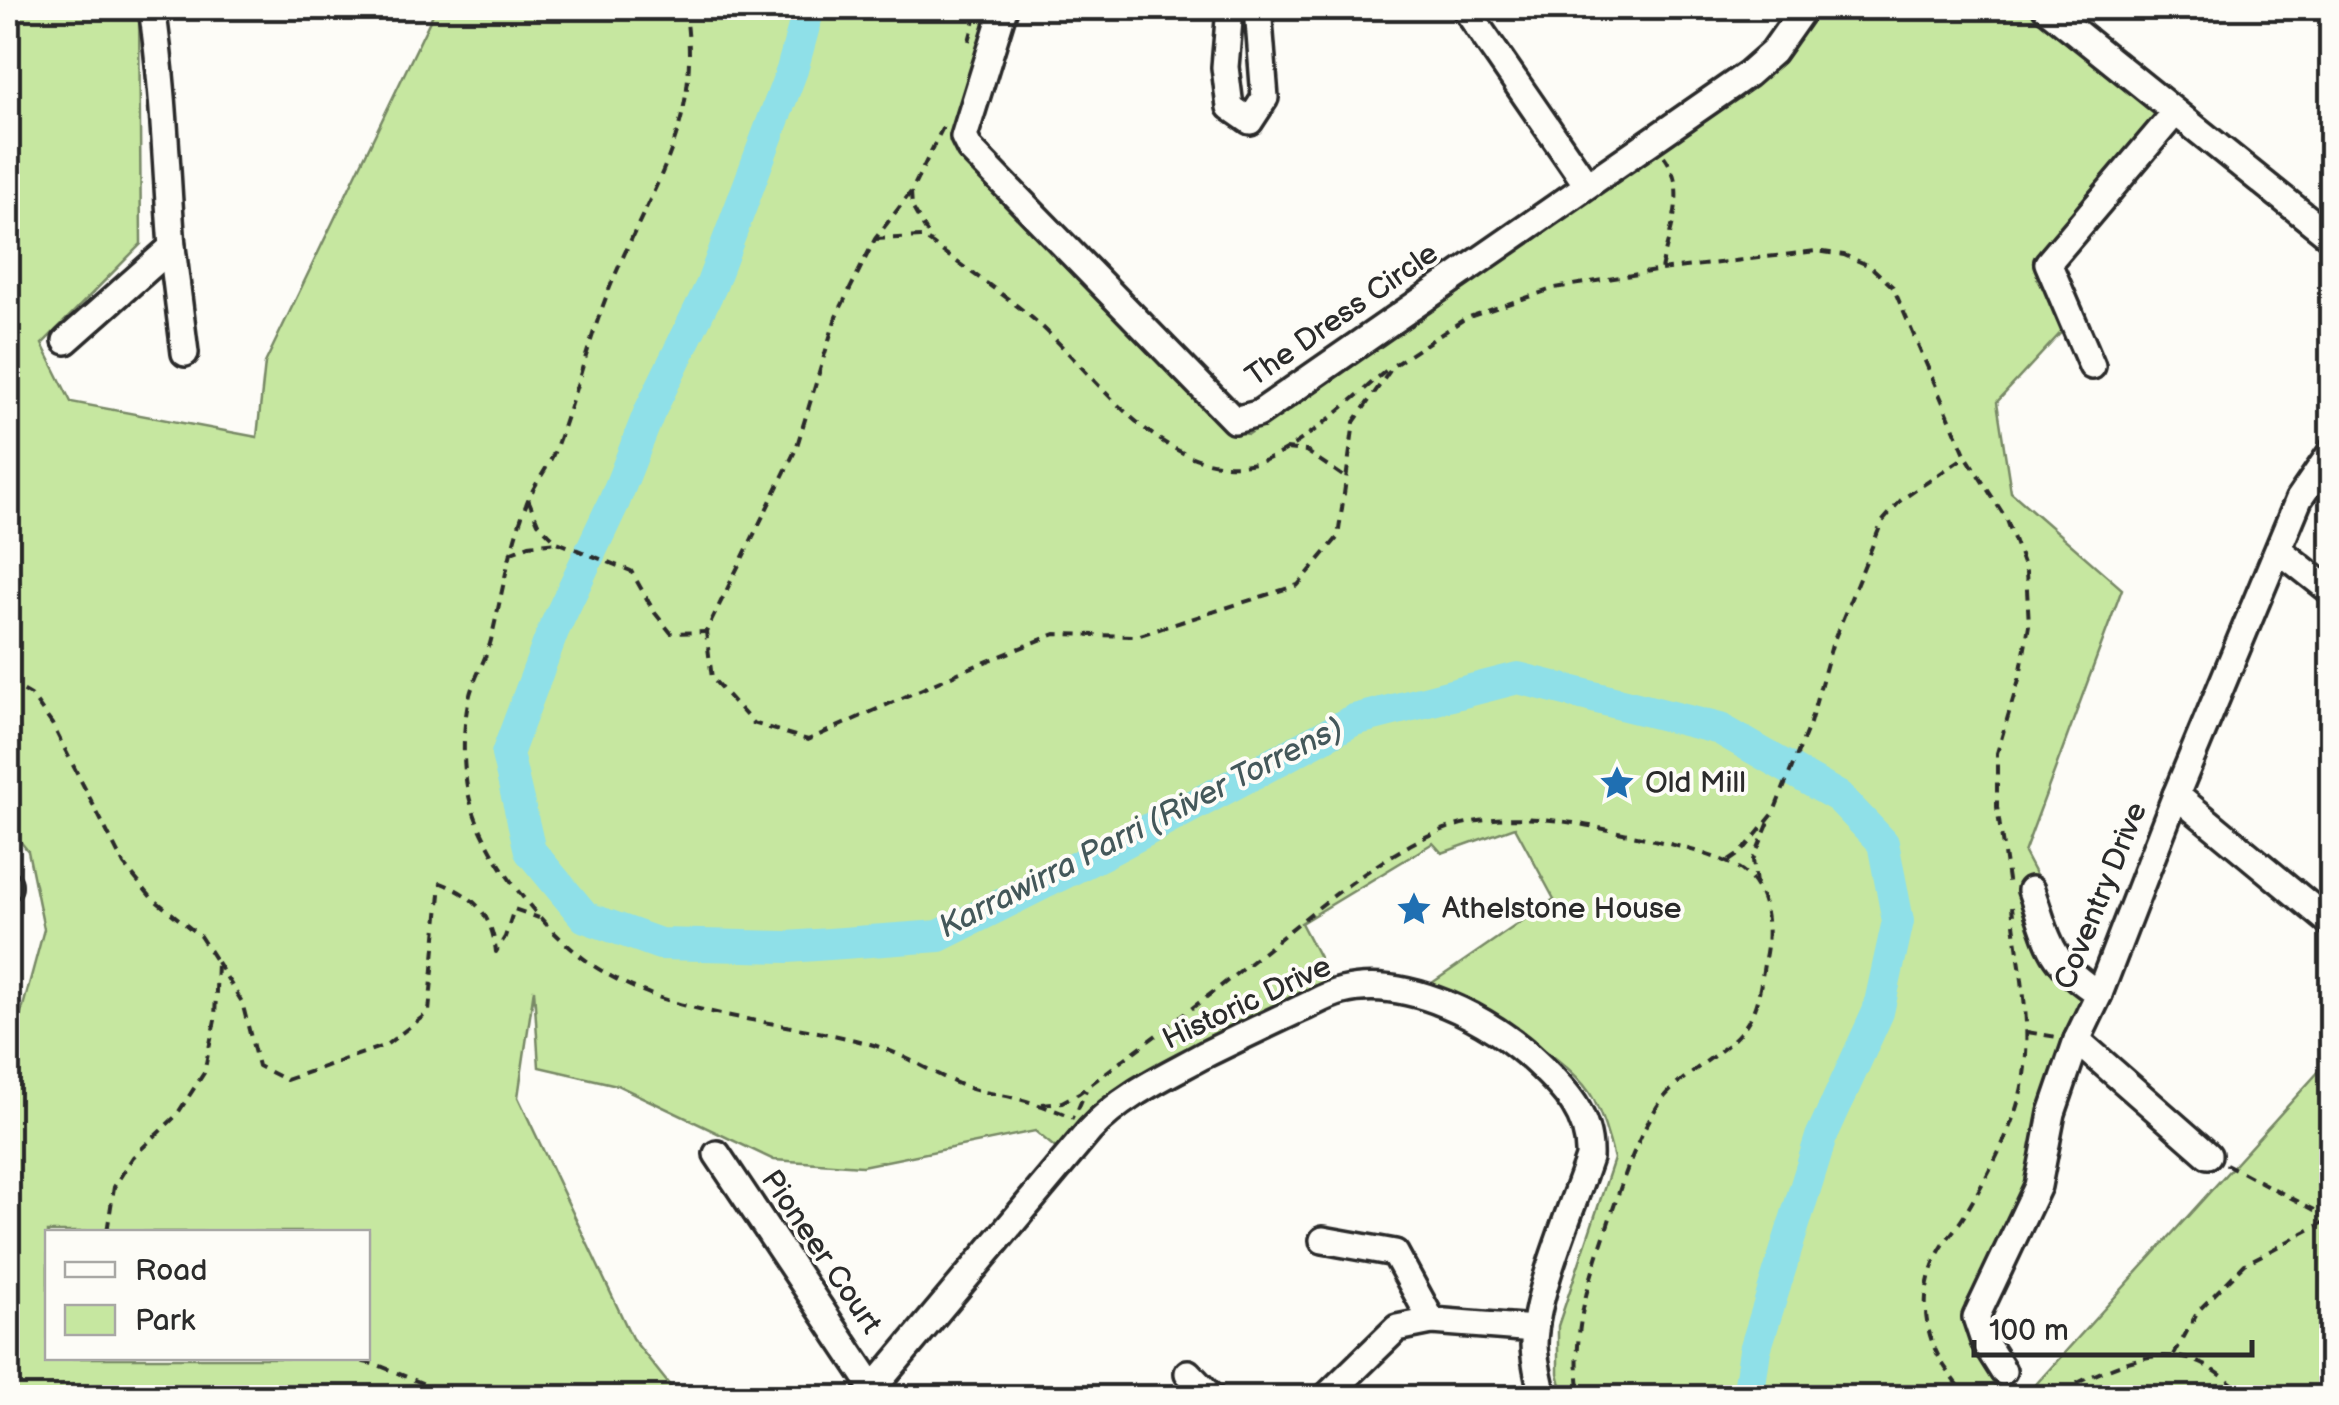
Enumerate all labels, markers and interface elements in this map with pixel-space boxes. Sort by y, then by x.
street label: The Dress Circle [1239,235,1445,395]
water label: Karrawirra Parri (River Torrens) [932,709,1350,947]
place icon: Old Mill [1598,764,1636,802]
place label: Old Mill [1645,765,1746,801]
street label: Coventry Drive [2047,797,2155,995]
place icon: Athelstone House [1395,890,1433,928]
place label: Athelstone House [1442,891,1682,927]
street label: Historic Drive [1157,948,1337,1058]
street label: Pioneer Court [753,1163,889,1341]
legend [45,1230,370,1360]
text: Road [135,1253,208,1289]
scale bar [1974,1295,2252,1357]
text: Park [135,1303,195,1339]
text: 100 m [1989,1313,2069,1349]

